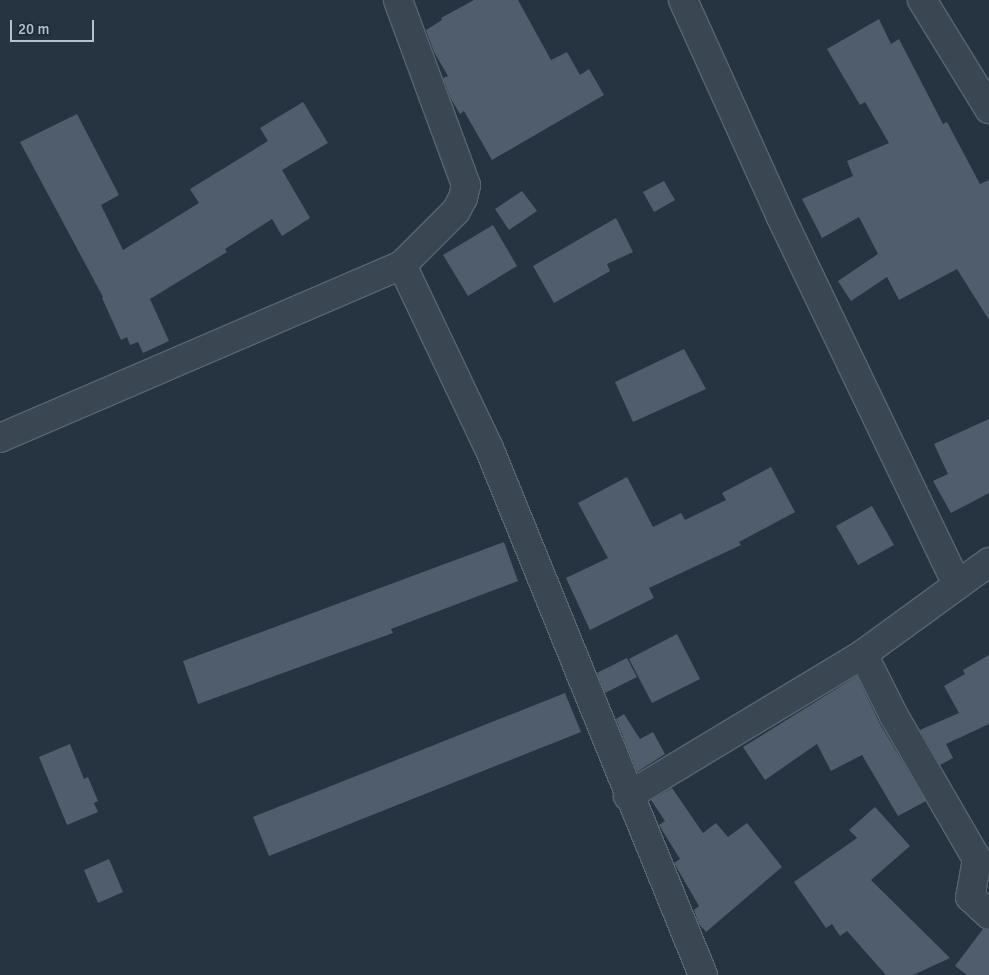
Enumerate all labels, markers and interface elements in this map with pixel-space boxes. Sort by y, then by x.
scale bar [12,10,96,42]
text: 20 m [18,20,49,38]

